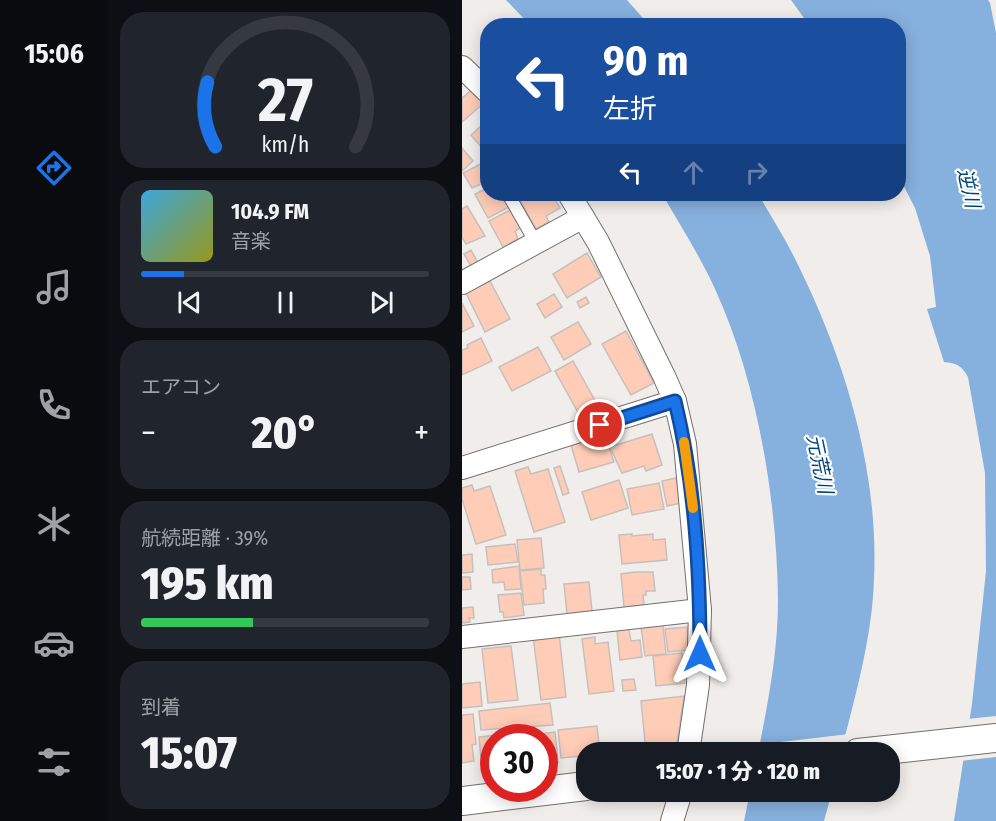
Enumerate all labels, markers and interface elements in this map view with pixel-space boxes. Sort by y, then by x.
text: 90 m [603,36,688,86]
text: 15:06 [24,38,84,70]
icon: left [504,42,582,120]
text: 27 [256,63,313,138]
text: 左折 [603,93,657,125]
text: km/h [261,132,309,158]
icon: directions [33,147,75,189]
icon: left [614,156,647,189]
icon: ahead [677,156,710,189]
icon: right [740,156,773,189]
water label: 逆川 [953,166,986,212]
text: 104.9 FM [231,198,309,225]
text: 音楽 [231,229,271,253]
icon: music [33,266,75,308]
icon: previous [173,286,206,319]
icon: pause [269,286,302,319]
icon: next [365,286,398,319]
text: エアコン [141,375,221,399]
icon: phone [33,384,75,426]
pin [574,399,625,450]
text: 20° [251,406,318,460]
icon: arrive [583,408,616,441]
text: − [141,413,156,453]
text: + [414,413,429,453]
water label: 元荒川 [802,432,838,498]
icon: climate [33,503,75,545]
text: 航続距離 · 39% [141,526,268,550]
text: 195 km [141,557,274,611]
icon: car [33,622,75,664]
position arrow [668,622,732,686]
text: 到着 [141,695,181,719]
speed limit sign: 30 [480,724,558,802]
text: 15:07 [141,726,237,780]
icon: filters [33,741,75,783]
text: 15:07 · 1 分 · 120 m [656,758,820,785]

